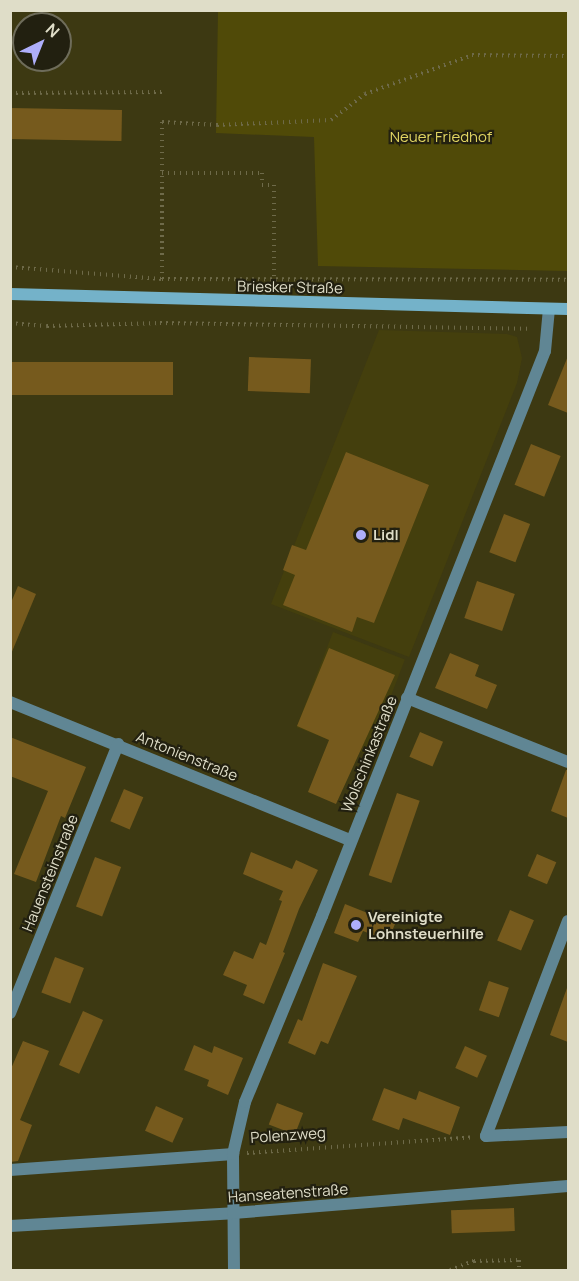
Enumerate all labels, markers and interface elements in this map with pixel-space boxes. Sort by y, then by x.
north arrow [12,12,72,72]
text: N [41,18,65,42]
park label: Neuer Friedhof [390,128,492,146]
street label: Briesker Straße [237,277,343,297]
place label: Lidl [373,526,399,544]
marker: Lidl [354,528,368,542]
street label: Wolschinkastraße [337,693,401,815]
street label: Antonienstraße [134,727,240,785]
street label: Hauensteinstraße [18,812,82,934]
place label: Vereinigte Lohnsteuerhilfe [368,907,484,942]
marker: Vereinigte Lohnsteuerhilfe [349,918,363,932]
street label: Polenzweg [250,1123,326,1147]
street label: Hanseatenstraße [227,1180,349,1206]

